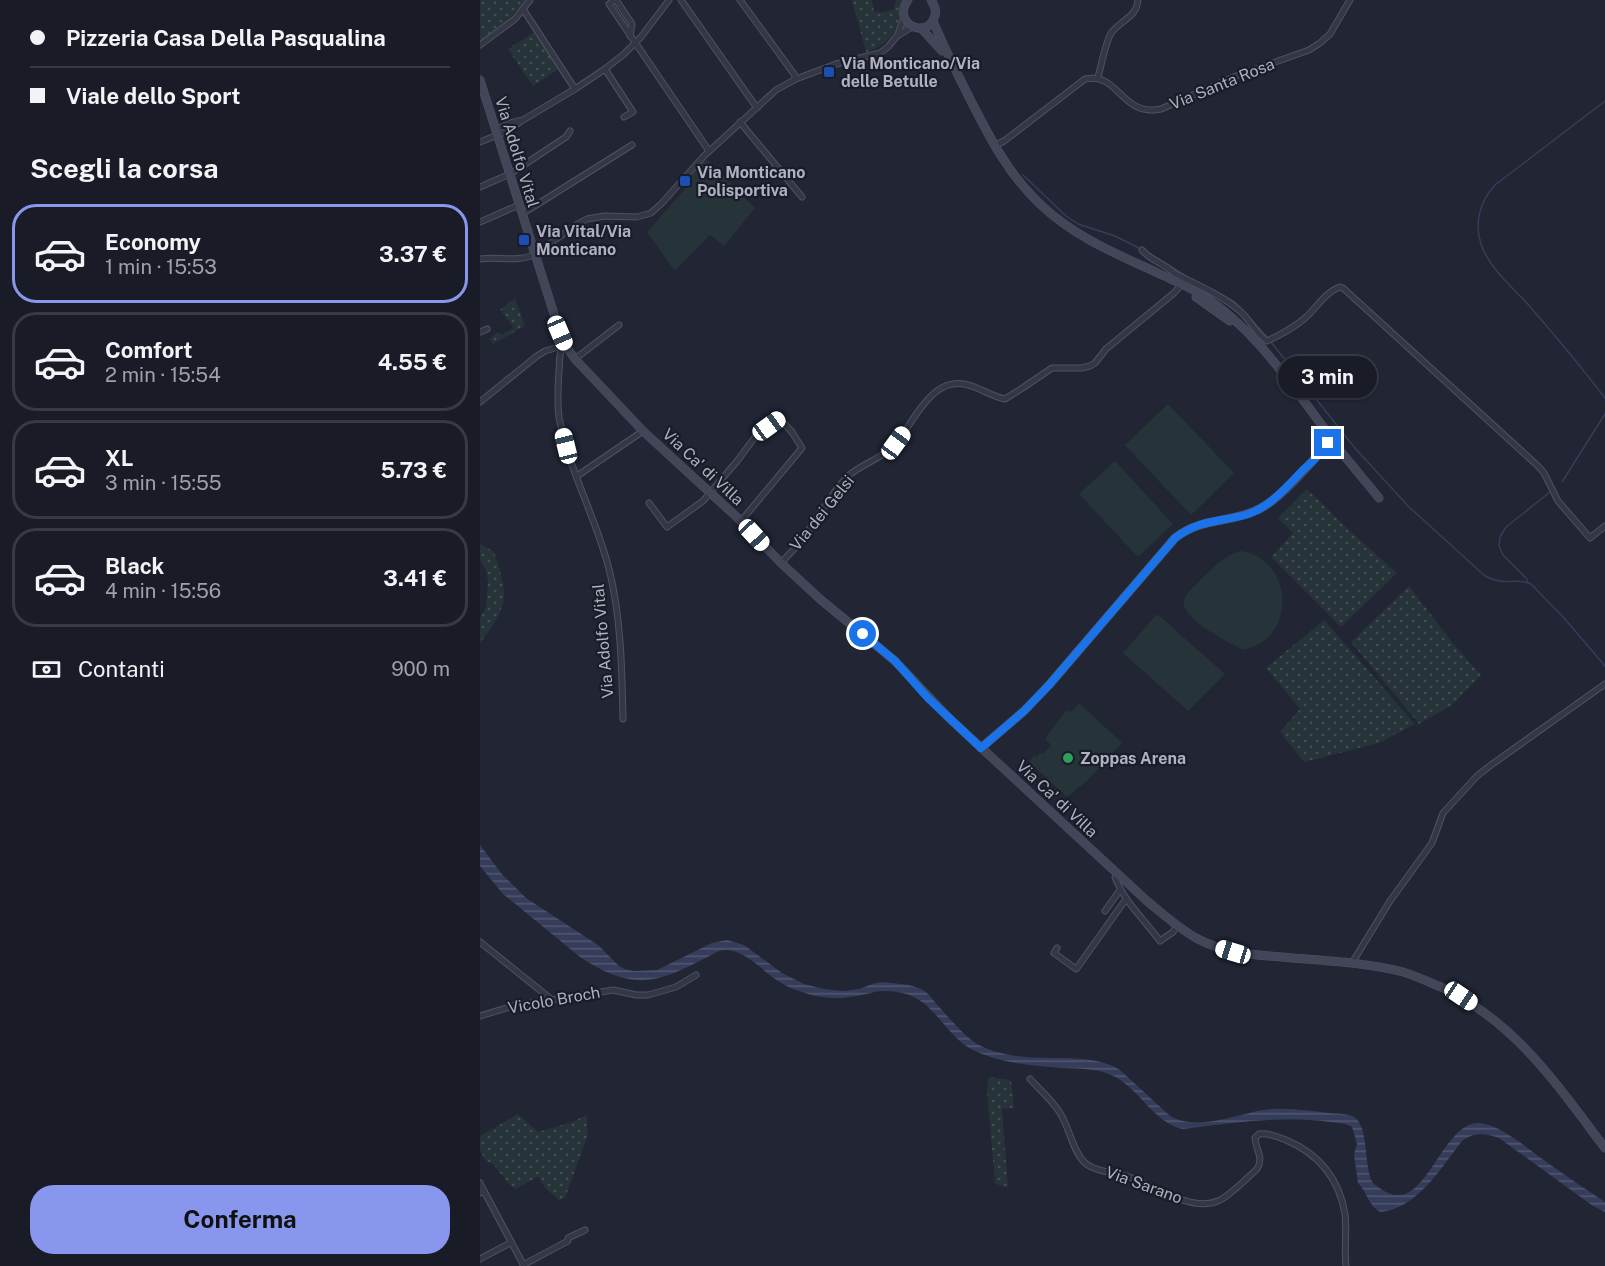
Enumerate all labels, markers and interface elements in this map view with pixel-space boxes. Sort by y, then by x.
text: Pizzeria Casa Della Pasqualina [66,25,386,51]
place label: Via Monticano/Via delle Betulle [841,54,980,91]
street label: Via Santa Rosa [1167,54,1277,114]
marker: Via Monticano/Via delle Betulle [822,65,836,79]
text: Viale dello Sport [66,83,240,109]
street label: Via Adolfo Vital [491,94,543,210]
text: Scegli la corsa [30,152,219,184]
place label: Via Monticano Polisportiva [697,163,805,200]
marker: Via Monticano Polisportiva [678,174,692,188]
place label: Via Vital/Via Monticano [536,222,631,259]
icon: car [33,227,87,281]
text: Economy [105,229,201,255]
marker: Via Vital/Via Monticano [517,233,531,247]
text: 3.37 € [379,241,447,267]
text: 1 min · 15:53 [105,255,217,279]
car [545,313,575,353]
icon: car [33,335,87,389]
text: Comfort [105,337,192,363]
text: 4.55 € [378,349,447,375]
callout: 3 min [1278,356,1378,398]
text: 2 min · 15:54 [105,363,221,387]
text: 3 min [1301,365,1354,389]
car [749,408,789,444]
car [878,423,914,463]
street label: Via Ca' di Villa [658,425,748,509]
car [553,426,579,466]
route end [1314,429,1341,456]
icon: car [33,443,87,497]
text: XL [105,445,133,471]
text: 5.73 € [381,457,447,483]
text: 3 min · 15:55 [105,471,222,495]
street label: Via dei Gelsi [786,472,858,554]
car [735,516,773,554]
icon: car [33,551,87,605]
text: Black [105,553,164,579]
text: 3.41 € [383,565,447,591]
text: 4 min · 15:56 [105,579,221,603]
street label: Via Adolfo Vital [589,583,617,699]
route start [849,620,876,647]
icon: cash [30,653,63,686]
text: Contanti [78,656,165,682]
text: 900 m [391,657,450,681]
place label: Zoppas Arena [1080,749,1186,768]
marker: Zoppas Arena [1061,751,1075,765]
street label: Via Ca' di Villa [1012,757,1102,841]
car [1213,938,1253,966]
car [1441,978,1481,1014]
street label: Vicolo Broch [506,983,602,1017]
street label: Via Sarano [1103,1162,1185,1208]
button: Conferma [30,1185,450,1254]

